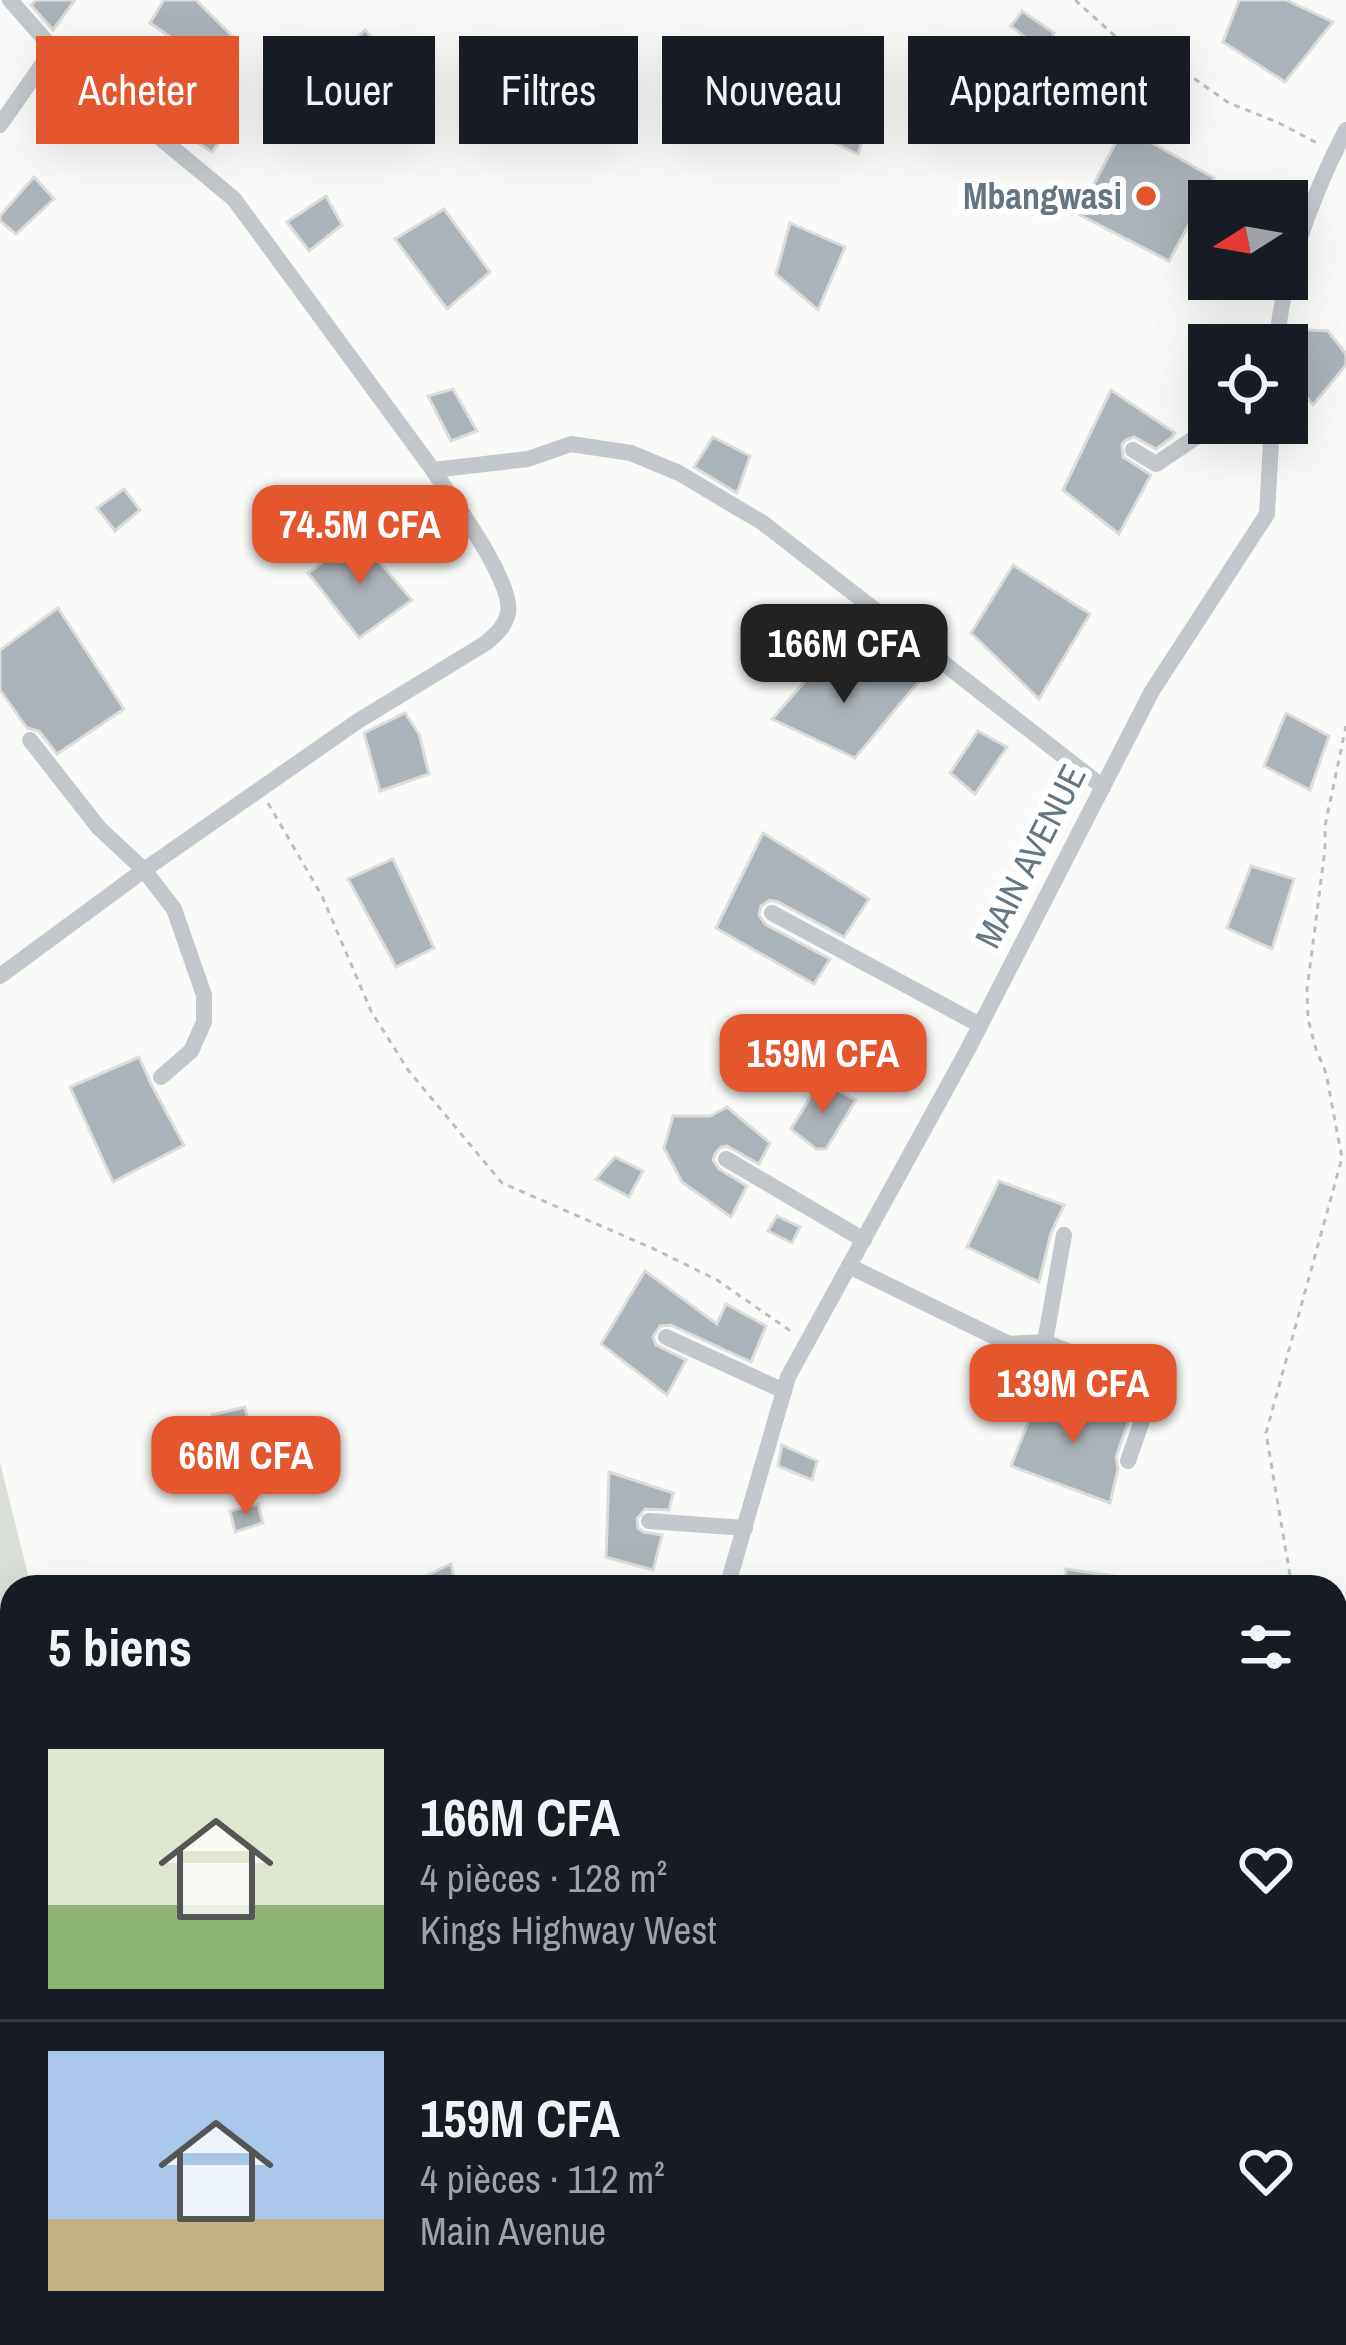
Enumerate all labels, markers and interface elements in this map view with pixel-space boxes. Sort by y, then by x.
chip: Acheter [36,36,239,144]
chip: Louer [263,36,435,144]
chip: Filtres [459,36,638,144]
chip: Nouveau [662,36,884,144]
chip: Appartement [908,36,1190,144]
place label: Mbangwasi [963,172,1122,220]
north arrow [1188,180,1308,300]
map controls [1188,180,1308,444]
marker: Mbangwasi [1133,183,1159,209]
button: locate [1188,324,1308,444]
pin: 74.5M CFA [223,485,497,587]
text: 74.5M CFA [279,498,441,550]
pin: 166M CFA [720,604,968,706]
text: 166M CFA [768,617,920,669]
street label: MAIN AVENUE [963,756,1097,956]
pin: 159M CFA [699,1014,947,1116]
text: 159M CFA [747,1027,899,1079]
pin: 139M CFA [949,1344,1197,1446]
text: 139M CFA [997,1357,1149,1409]
pin: 66M CFA [135,1416,357,1518]
text: 66M CFA [178,1429,314,1481]
text: 5 biens [48,1613,192,1682]
icon: filters [1233,1614,1299,1680]
text: 166M CFA [420,1783,620,1852]
icon: home [144,1797,288,1941]
icon: heart [1233,1836,1299,1902]
text: 4 pièces · 128 m² [420,1852,667,1904]
text: Kings Highway West [420,1904,716,1956]
text: 159M CFA [420,2084,620,2153]
icon: home [144,2099,288,2243]
icon: heart [1233,2138,1299,2204]
text: 4 pièces · 112 m² [420,2153,665,2205]
text: Main Avenue [420,2205,606,2257]

